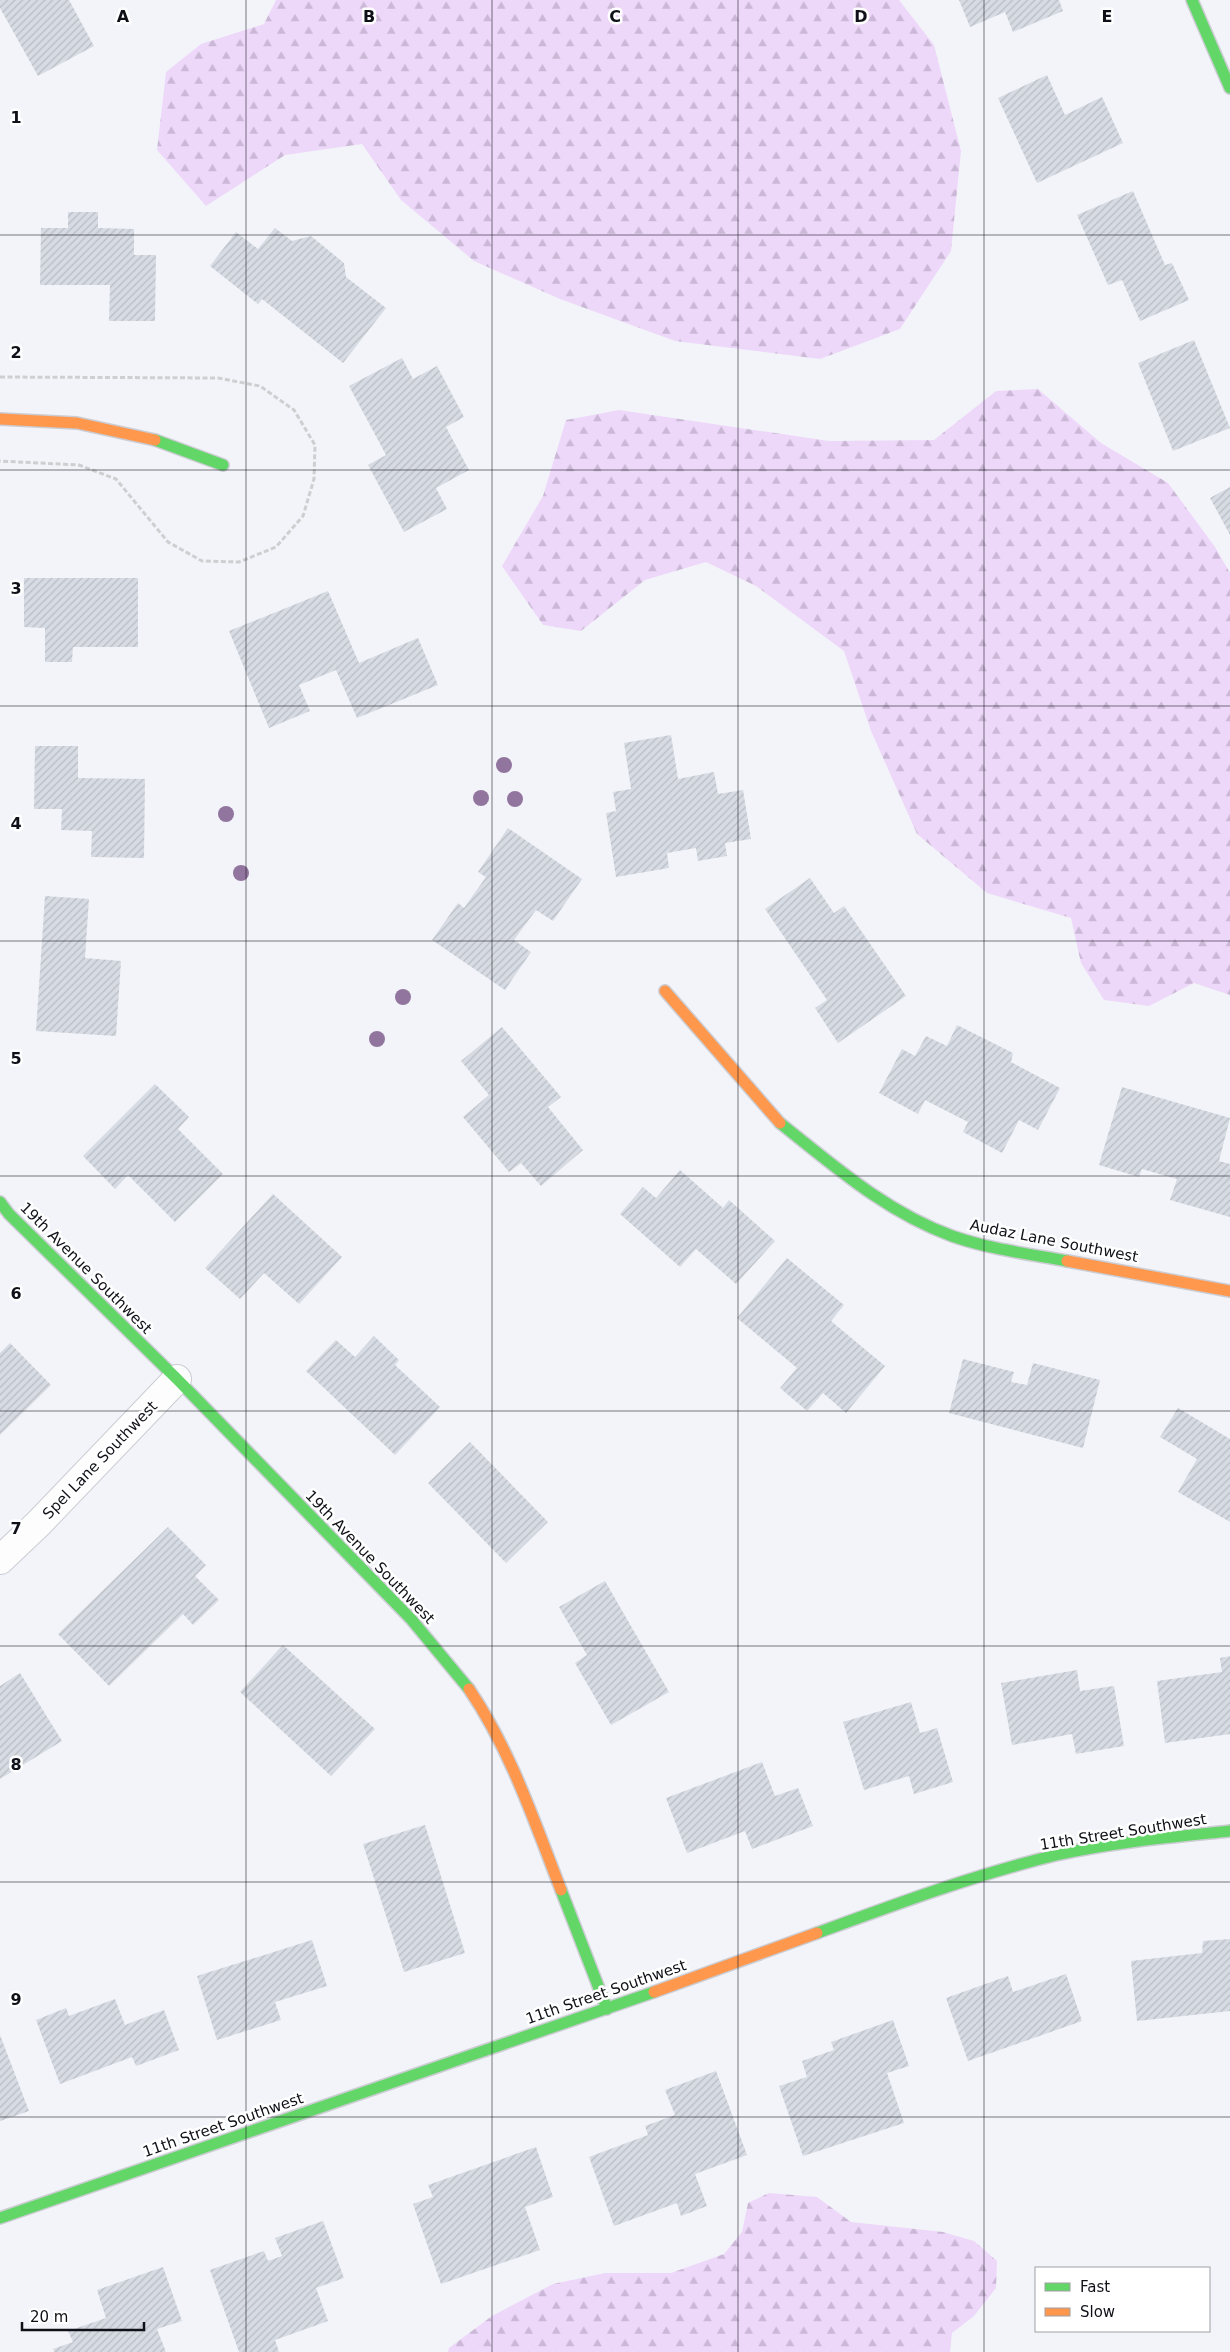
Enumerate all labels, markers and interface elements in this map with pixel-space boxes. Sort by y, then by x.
text: A [117,7,130,26]
text: B [363,7,375,26]
text: C [609,7,621,26]
text: D [854,7,868,26]
text: E [1102,7,1112,26]
text: 1 [10,108,22,127]
text: 2 [10,343,22,362]
text: 3 [10,579,22,598]
text: 4 [10,814,22,833]
text: 5 [10,1049,22,1068]
street label: 19th Avenue Southwest [17,1199,156,1338]
street label: Audaz Lane Southwest [968,1216,1140,1266]
text: 6 [10,1284,22,1303]
street label: Spel Lane Southwest [39,1397,161,1523]
street label: 19th Avenue Southwest [302,1487,439,1628]
text: 7 [10,1519,22,1538]
text: 8 [10,1755,22,1774]
street label: 11th Street Southwest [1038,1810,1208,1854]
street label: 11th Street Southwest [523,1956,689,2028]
text: 9 [10,1990,22,2009]
street label: 11th Street Southwest [140,2089,306,2161]
legend [1035,2267,1210,2332]
text: Fast [1080,2278,1110,2296]
scale bar [22,2300,145,2332]
text: Slow [1080,2303,1115,2321]
text: 20 m [30,2308,68,2326]

